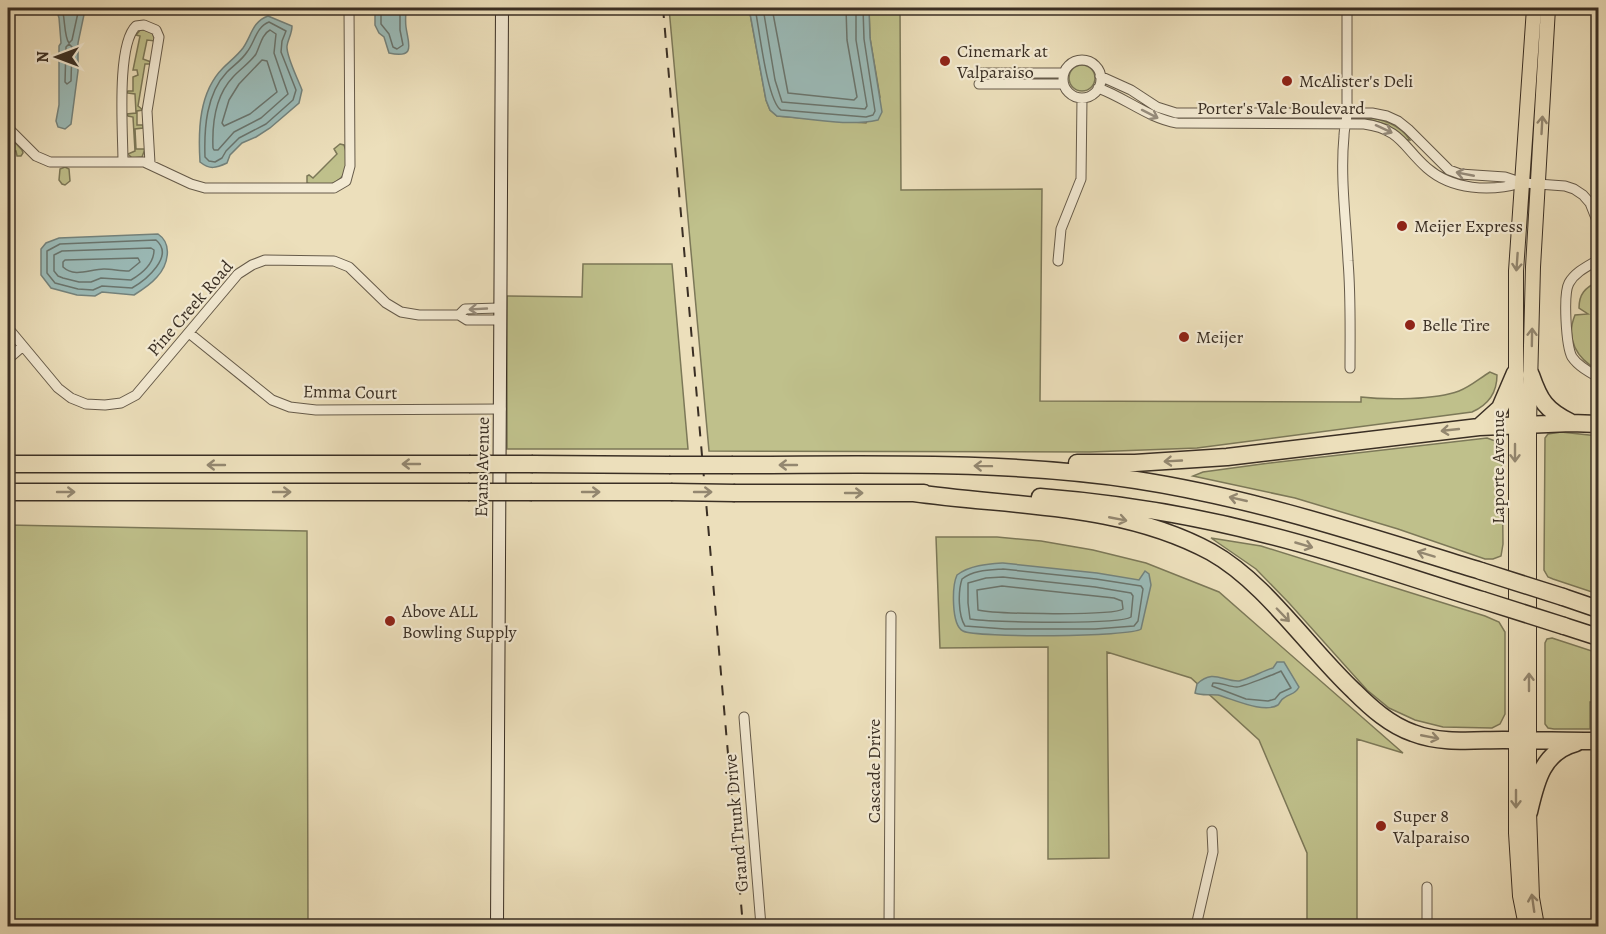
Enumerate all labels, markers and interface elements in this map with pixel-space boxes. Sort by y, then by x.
north arrow [27,27,87,87]
place label: Cinemark at Valparaiso [956,39,1048,84]
text: N [32,51,54,63]
marker: Cinemark at Valparaiso [938,54,952,68]
place label: McAlister's Deli [1299,69,1413,93]
marker: McAlister's Deli [1280,74,1294,88]
street label: Porter's Vale Boulevard [1197,96,1365,120]
one-way arrow [1141,109,1159,121]
one-way arrow [1536,116,1547,136]
one-way arrow [1375,124,1393,136]
one-way arrow [1456,168,1476,179]
place label: Meijer Express [1414,214,1523,238]
marker: Meijer Express [1395,219,1409,233]
one-way arrow [1511,252,1522,272]
street label: Pine Creek Road [142,255,239,361]
one-way arrow [469,303,489,314]
place label: Belle Tire [1422,313,1490,337]
marker: Belle Tire [1403,318,1417,332]
place label: Meijer [1196,325,1244,349]
one-way arrow [1526,328,1537,348]
marker: Meijer [1177,330,1191,344]
street label: Emma Court [303,379,397,405]
street label: Laporte Avenue [1486,410,1510,524]
street label: Evans Avenue [469,417,495,517]
one-way arrow [1441,425,1461,436]
one-way arrow [1510,442,1521,462]
one-way arrow [1164,456,1184,467]
one-way arrow [401,458,421,470]
one-way arrow [206,459,226,471]
one-way arrow [778,459,798,471]
one-way arrow [973,461,993,472]
one-way arrow [55,486,75,498]
one-way arrow [271,486,291,498]
one-way arrow [580,486,600,498]
one-way arrow [693,486,713,498]
one-way arrow [843,487,863,499]
one-way arrow [1229,493,1248,505]
one-way arrow [1108,514,1127,525]
one-way arrow [1294,540,1313,551]
one-way arrow [1417,548,1436,559]
place label: Above ALL Bowling Supply [401,599,518,644]
one-way arrow [1276,607,1290,622]
marker: Above ALL Bowling Supply [383,614,397,628]
one-way arrow [1523,672,1535,692]
street label: Cascade Drive [862,719,886,823]
one-way arrow [1420,732,1439,743]
street label: Grand Trunk Drive [718,753,754,893]
one-way arrow [1510,788,1522,808]
place label: Super 8 Valparaiso [1392,804,1470,849]
marker: Super 8 Valparaiso [1374,819,1388,833]
one-way arrow [1528,894,1539,913]

